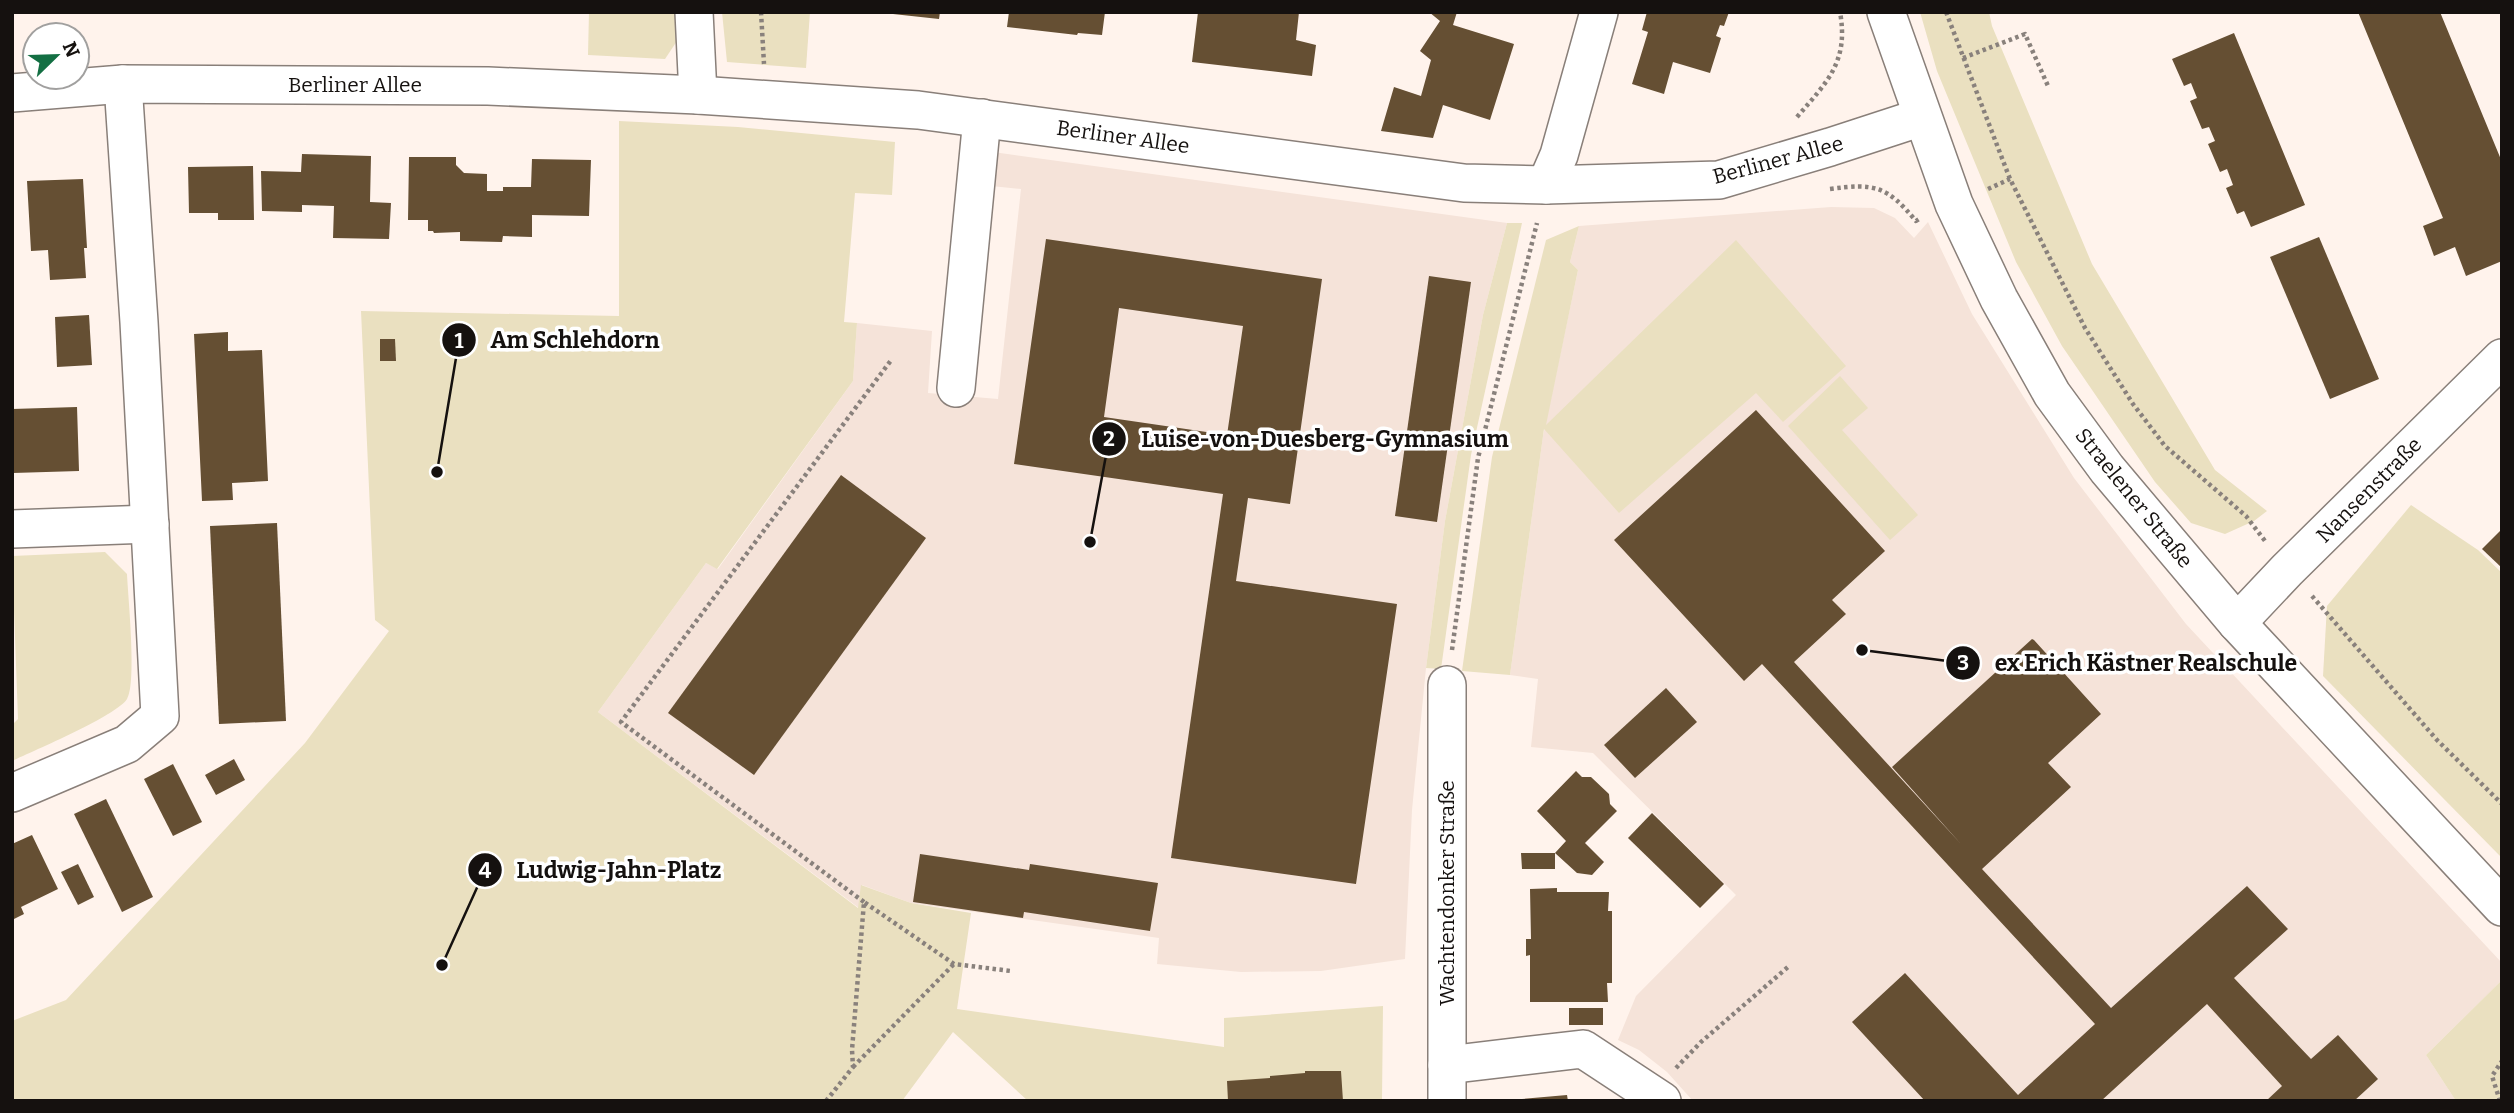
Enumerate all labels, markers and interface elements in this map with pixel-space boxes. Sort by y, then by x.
north arrow [21,21,91,91]
text: N [58,38,85,61]
street label: Berliner Allee [288,72,422,98]
street label: Berliner Allee [1055,115,1191,159]
street label: Berliner Allee [1710,130,1846,190]
callout: Am Schlehdorn [441,318,673,362]
text: Am Schlehdorn [490,326,660,354]
text: 1 [454,328,464,354]
callout: Luise-von-Duesberg-Gymnasium [1092,417,1522,461]
street label: Straelener Straße [2070,423,2198,573]
text: Luise-von-Duesberg-Gymnasium [1141,425,1509,453]
text: 2 [1103,426,1115,452]
street label: Nansenstraße [2311,432,2427,548]
callout: ex Erich Kästner Realschule [1945,641,2311,685]
text: ex Erich Kästner Realschule [1995,649,2297,677]
text: 3 [1957,650,1969,676]
street label: Wachtendonker Straße [1434,780,1460,1006]
callout: Ludwig-Jahn-Platz [468,848,736,892]
text: Ludwig-Jahn-Platz [517,856,721,884]
text: 4 [479,858,492,884]

